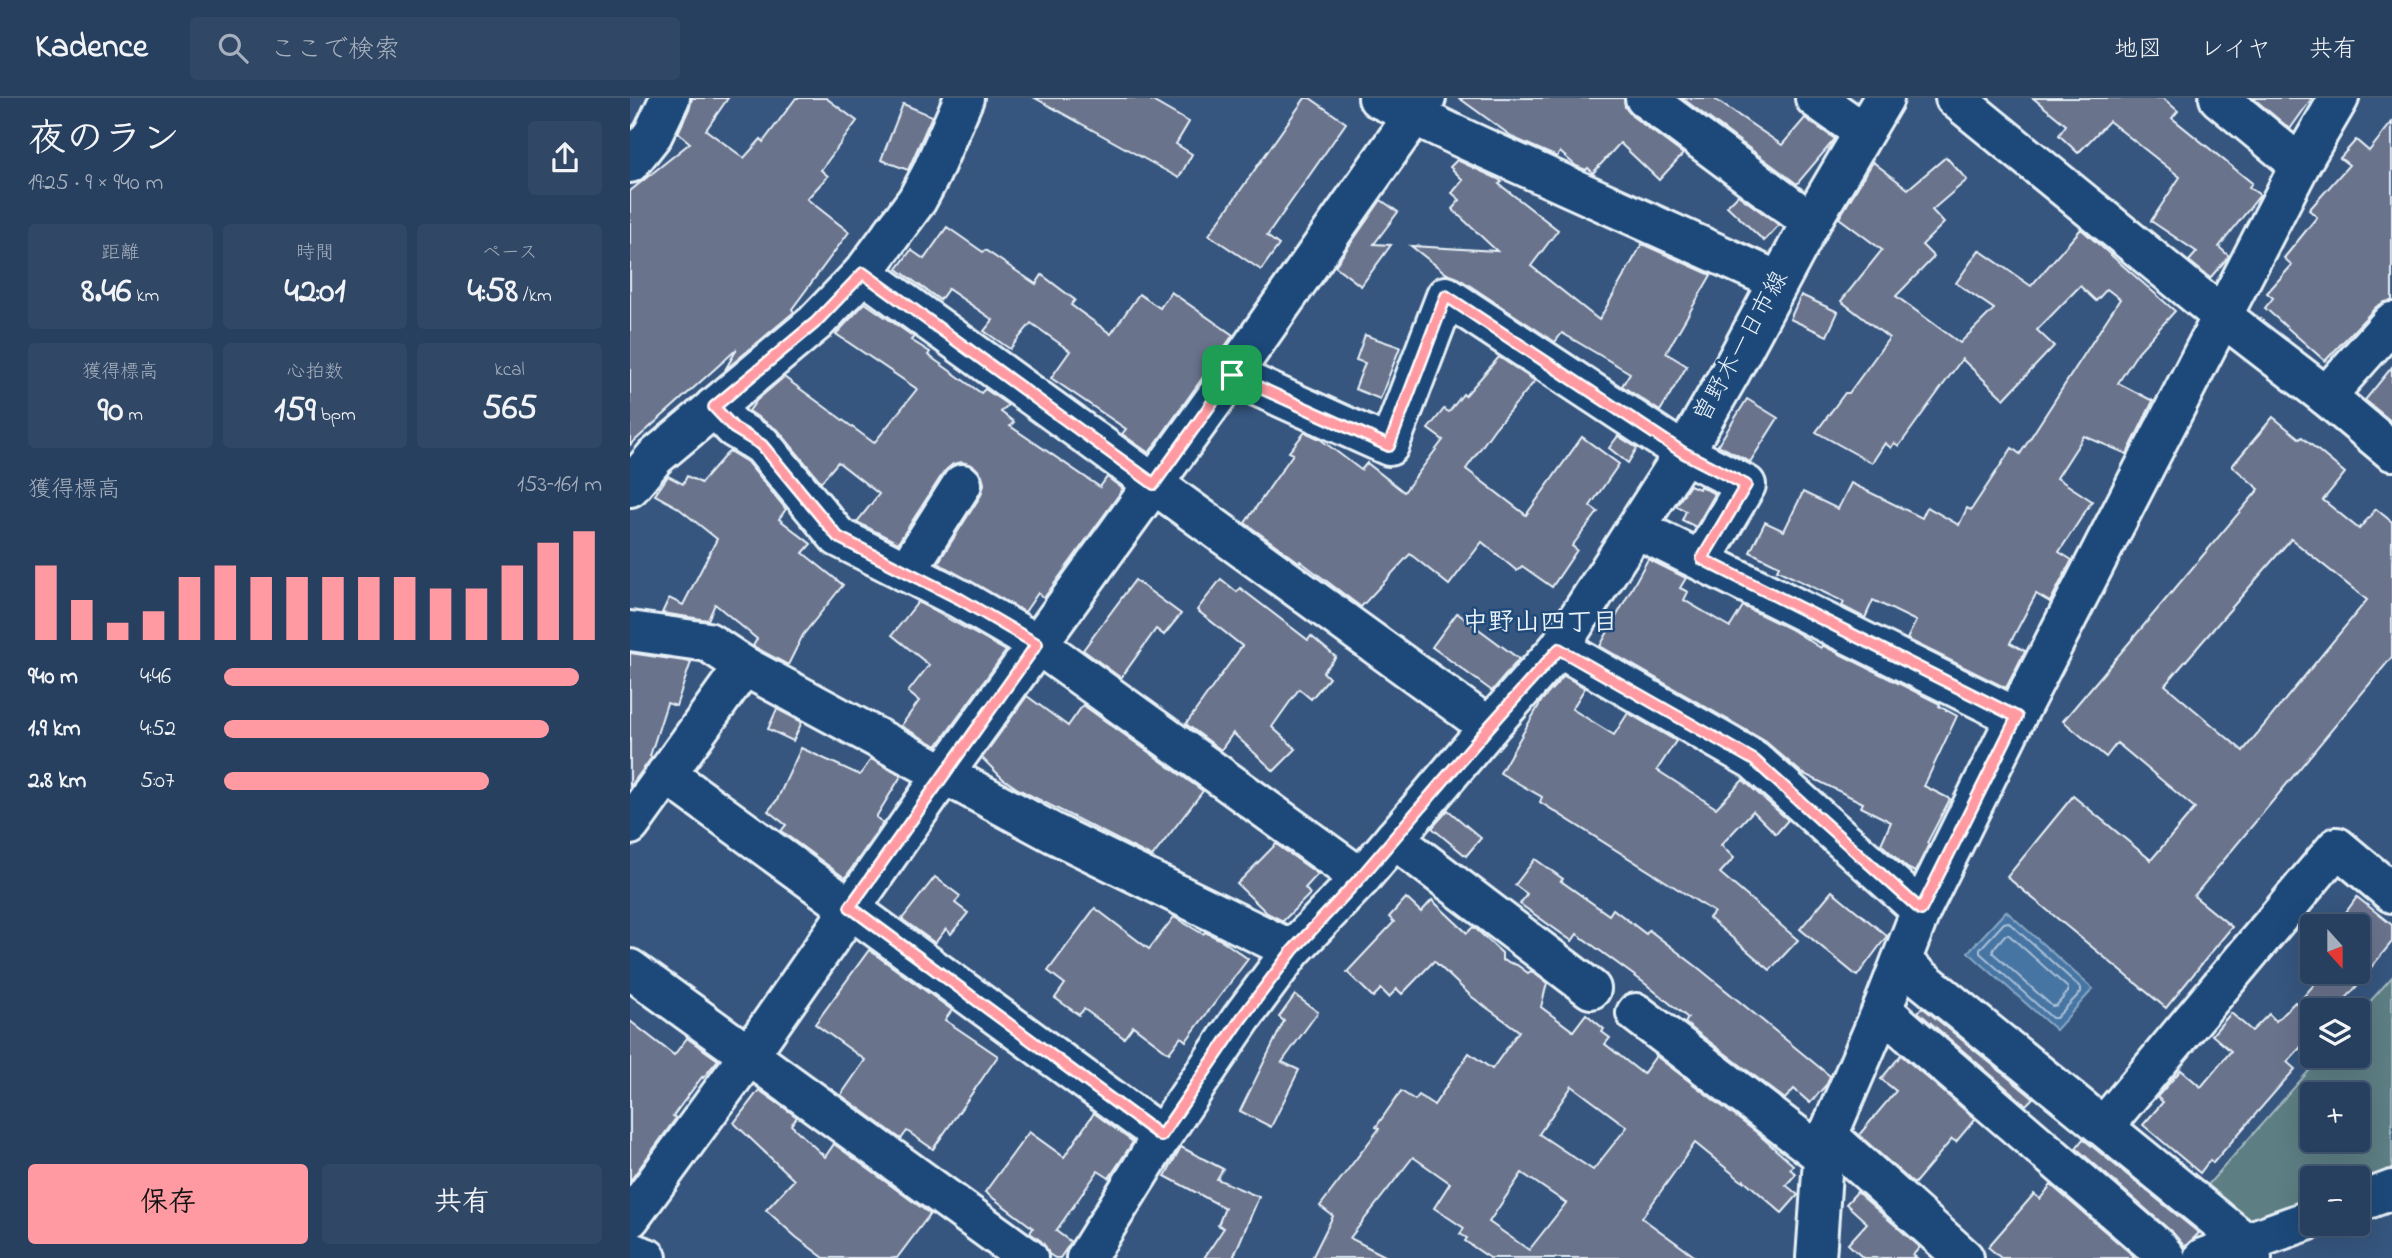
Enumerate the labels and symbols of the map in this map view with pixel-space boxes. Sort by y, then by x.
street label: 曽野木一日市線 [1686,265,1798,429]
pin [1202,345,1262,405]
district label: 中野山四丁目 [1462,605,1618,643]
north arrow [2300,914,2370,984]

